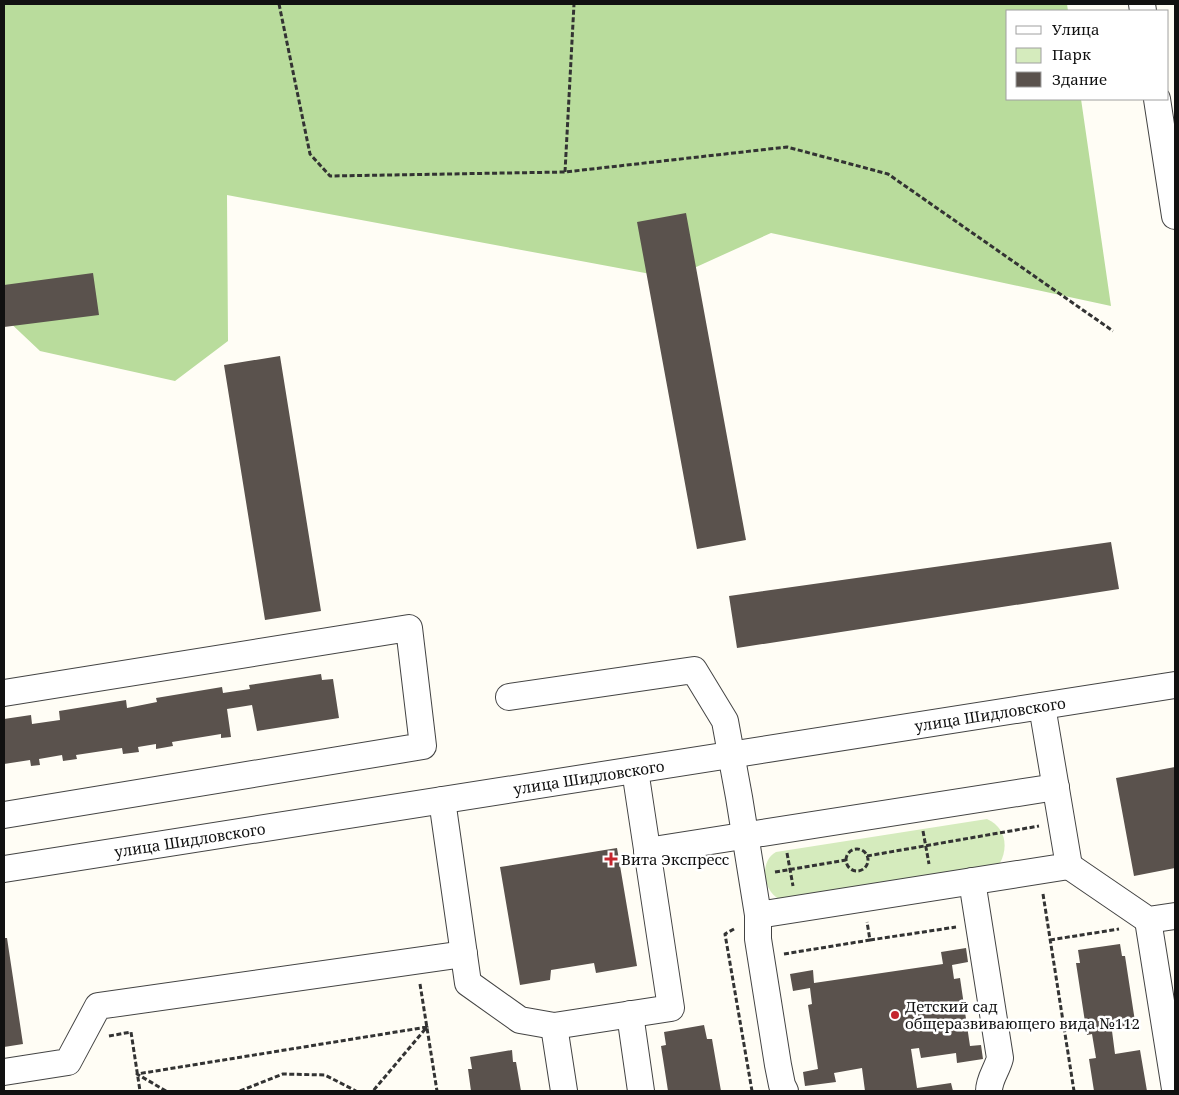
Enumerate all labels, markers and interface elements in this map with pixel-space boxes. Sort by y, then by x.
legend [1006,10,1169,100]
text: Улица [1052,19,1100,39]
text: Парк [1052,44,1091,64]
text: Здание [1052,69,1107,89]
street label: улица Шидловского [913,692,1067,736]
street label: улица Шидловского [512,755,666,799]
street label: улица Шидловского [113,818,267,862]
place label: Вита Экспресс [621,849,729,869]
marker: Вита Экспресс [605,853,617,865]
place label: Детский сад общеразвивающего вида №112 [905,996,1140,1033]
marker: Детский сад общеразвивающего вида №112 [889,1009,901,1021]

